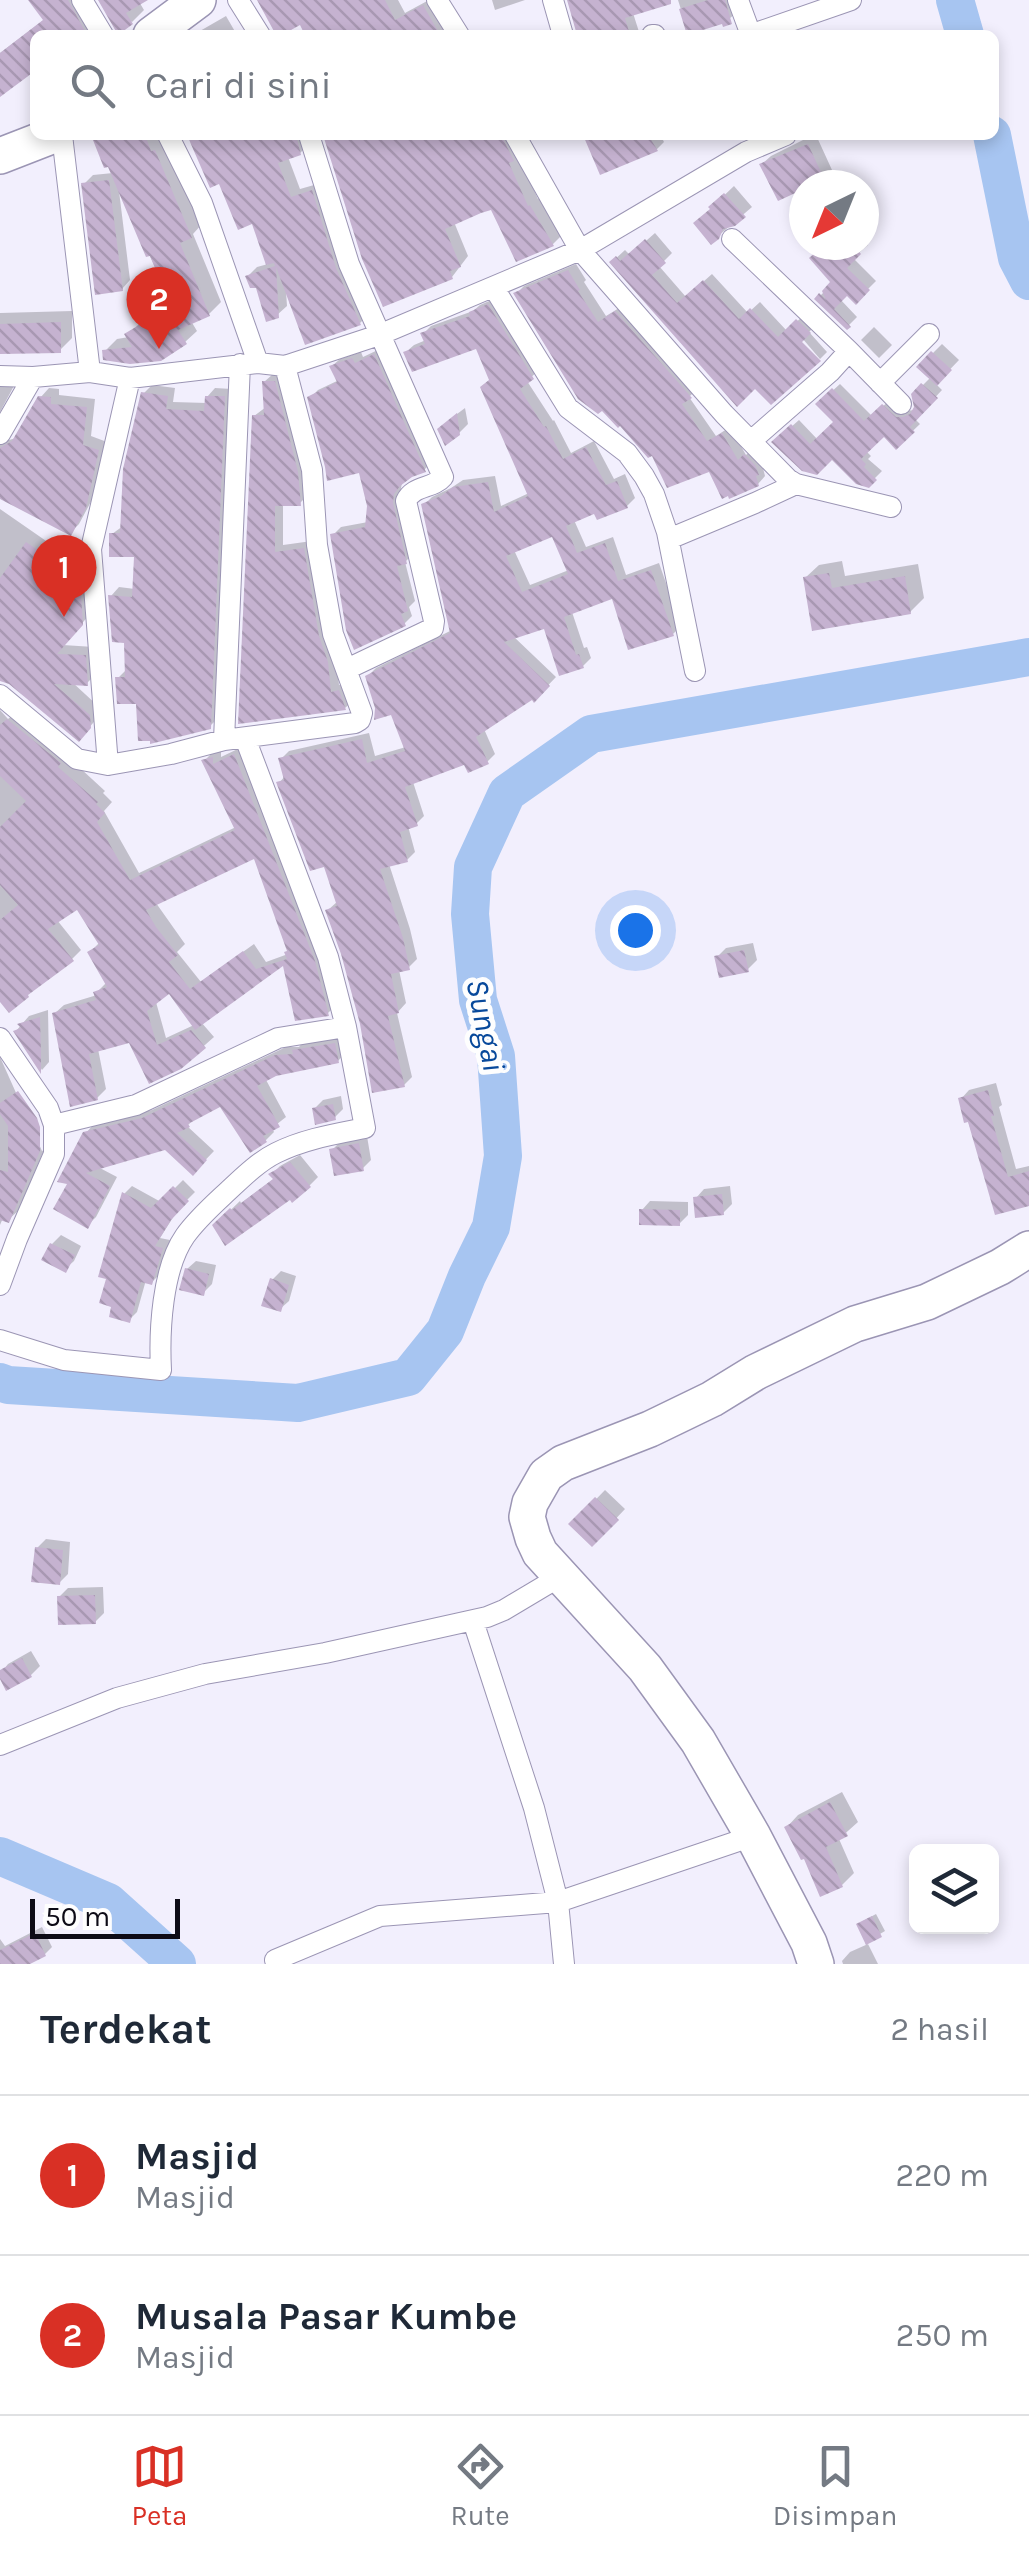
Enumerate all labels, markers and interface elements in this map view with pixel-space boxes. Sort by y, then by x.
search box [30,30,999,140]
icon: search [65,58,120,113]
text: Cari di sini [145,63,332,108]
north arrow [789,170,879,260]
pin: 2 [126,266,192,349]
pin: 1 [32,534,96,617]
your location [610,905,661,956]
water label: Sungai [458,976,513,1074]
map controls [909,1844,999,1934]
button: layers [909,1844,999,1934]
scale bar [30,1894,180,1938]
text: 50 m [45,1900,110,1933]
text: Terdekat [40,2004,212,2054]
text: 2 hasil [891,2011,989,2048]
text: Masjid [135,2134,259,2179]
text: 1 [67,2157,78,2194]
text: 220 m [895,2157,989,2194]
text: Masjid [135,2179,235,2216]
text: Musala Pasar Kumbe [135,2294,517,2339]
text: 2 [63,2317,82,2354]
text: 250 m [896,2317,989,2354]
text: Masjid [135,2339,235,2376]
tab: Peta [132,2439,187,2532]
tab: Rute [451,2439,510,2532]
tab: Disimpan [773,2439,897,2532]

